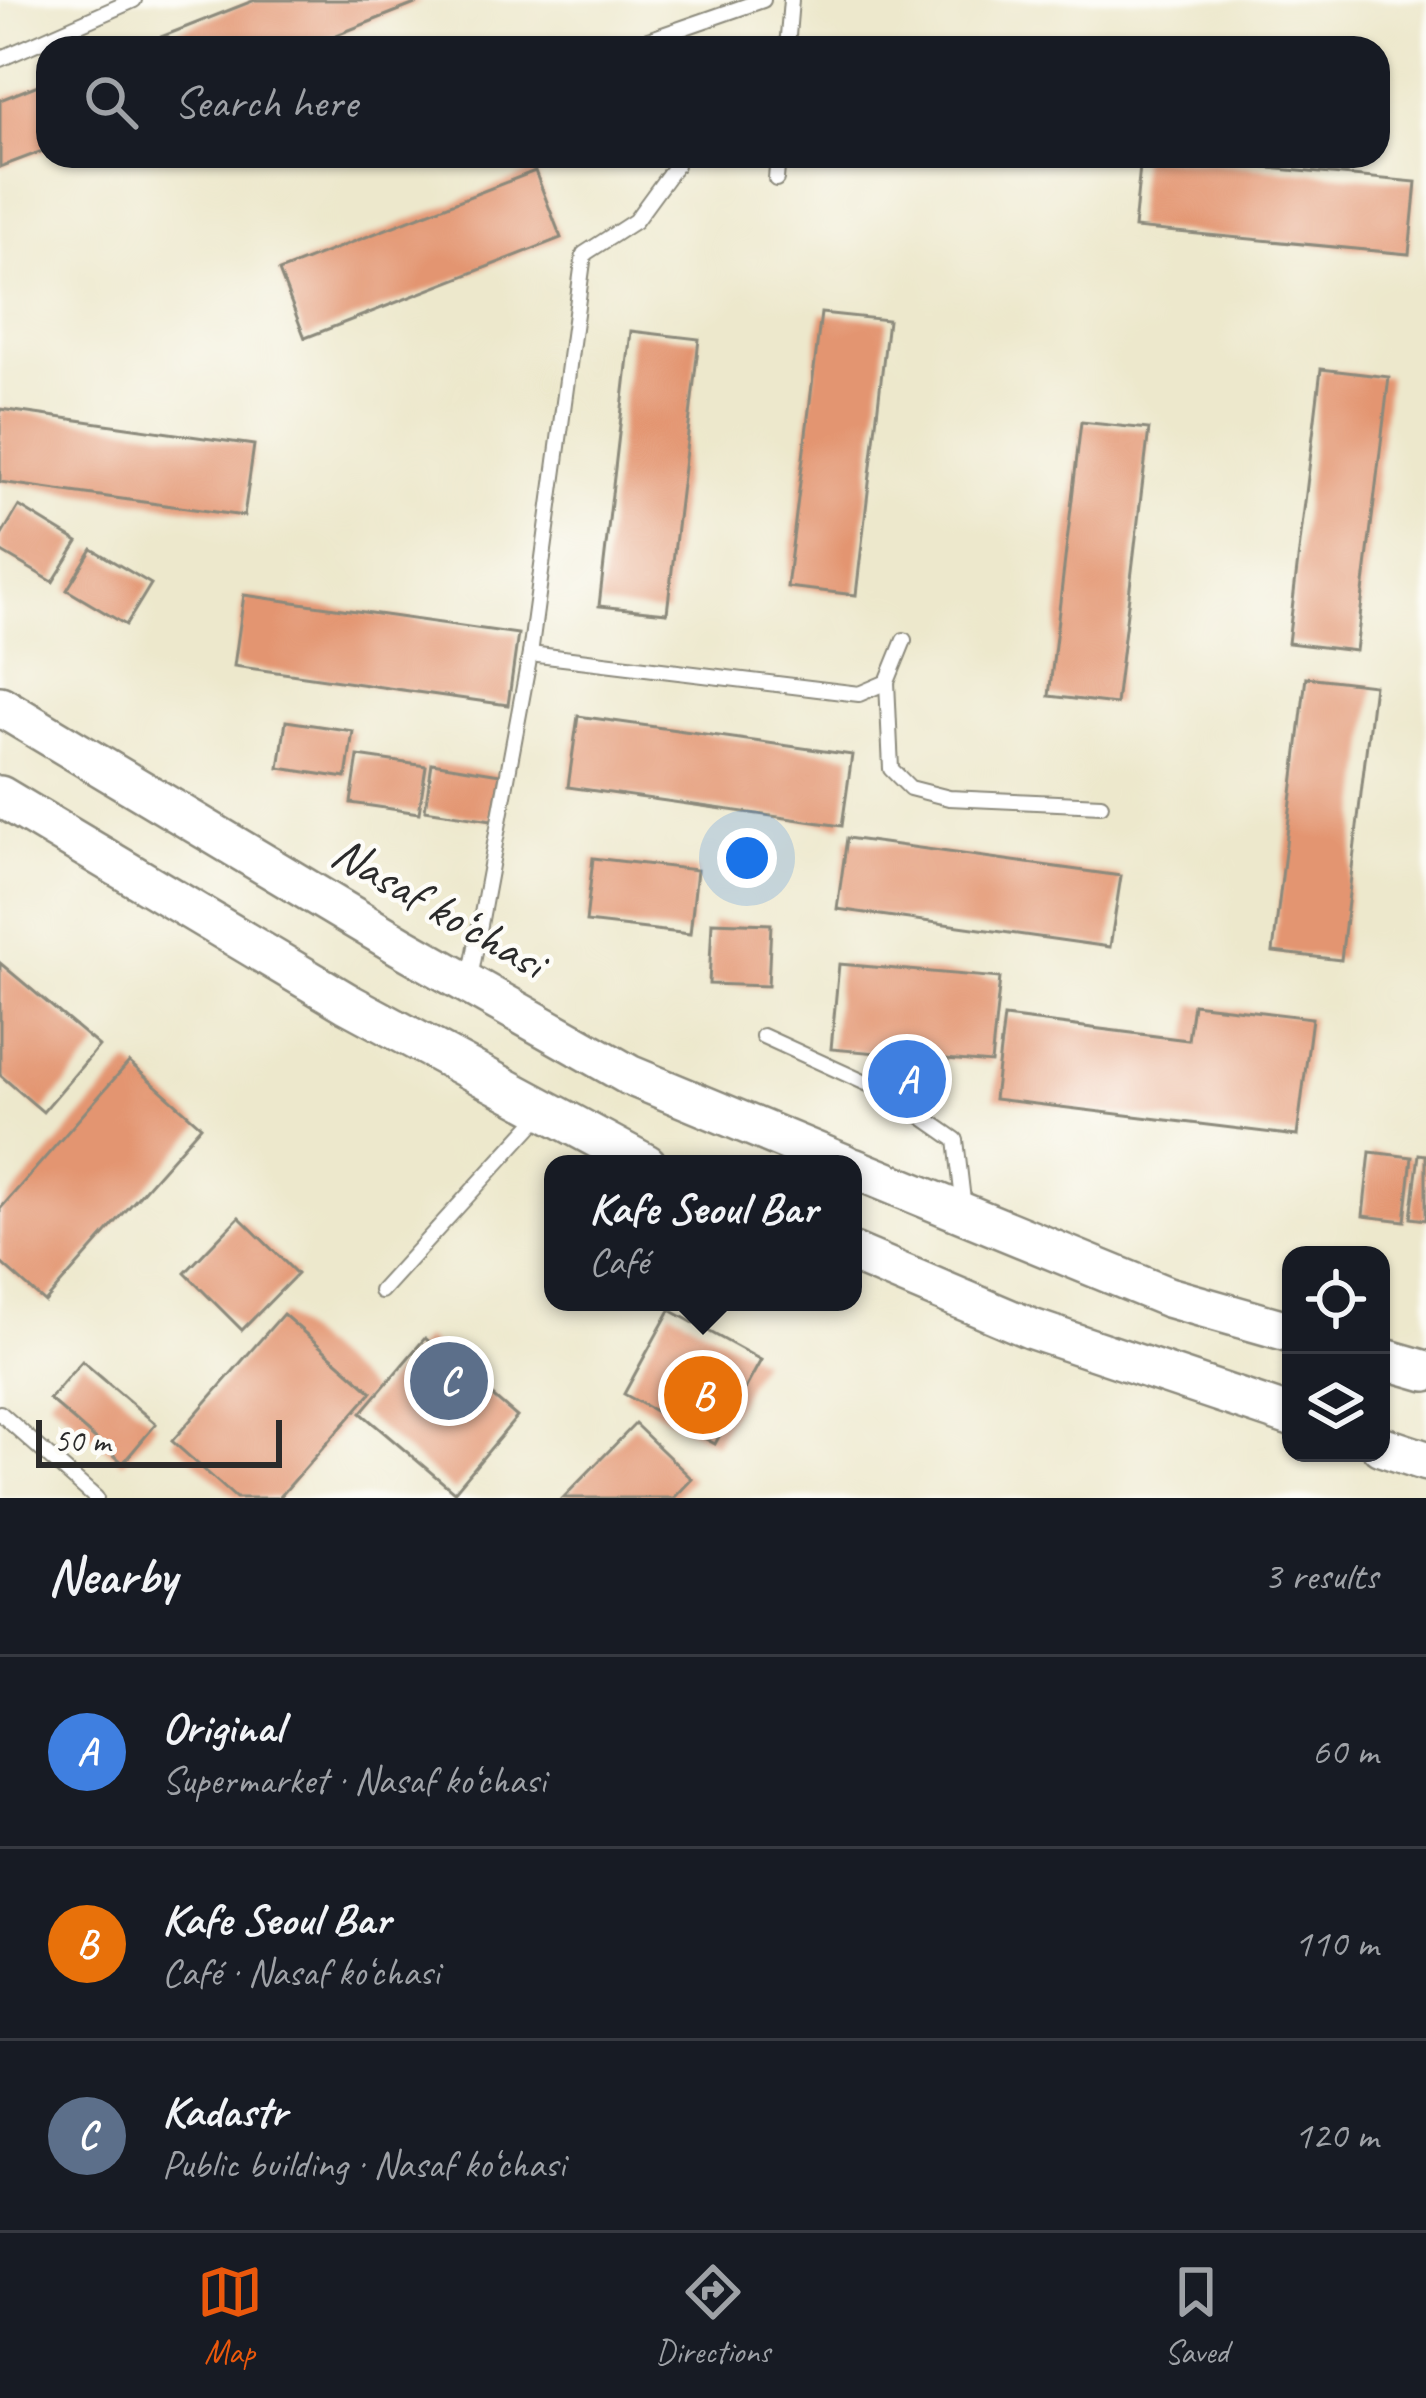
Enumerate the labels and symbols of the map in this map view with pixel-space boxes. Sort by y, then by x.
street label: Nasaf ko‘chasi [322,822,561,995]
your location [717,828,777,888]
pin: A [868,1034,946,1124]
pin: C [410,1336,488,1426]
pin: B [664,1350,742,1440]
scale bar [36,1414,282,1467]

